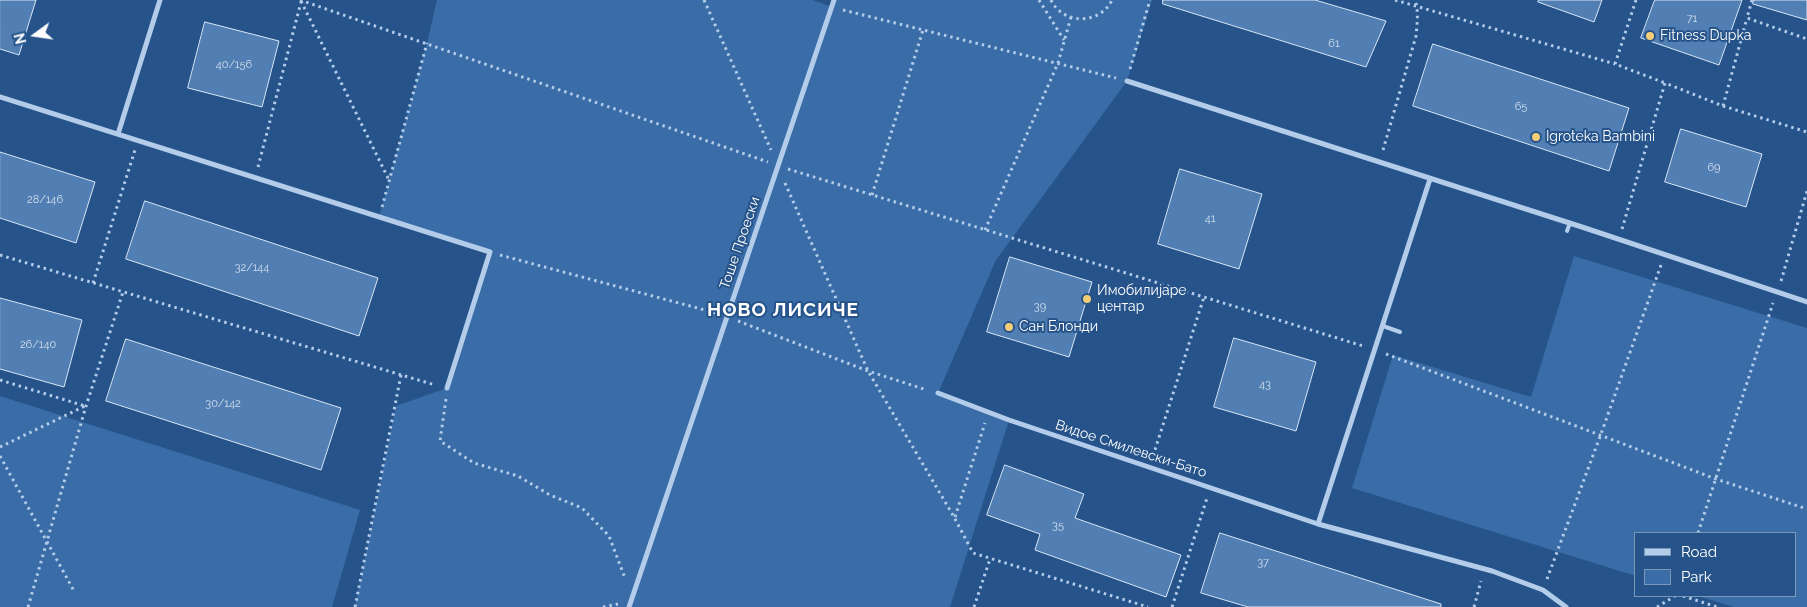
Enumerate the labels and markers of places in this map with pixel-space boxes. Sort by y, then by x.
place label: Fitness Dupka [1660,28,1751,44]
marker: Fitness Dupka [1644,30,1656,42]
place label: Igroteka Bambini [1546,129,1655,145]
marker: Igroteka Bambini [1530,131,1542,143]
place label: Имобилијаре центар [1097,283,1187,316]
marker: Имобилијаре центар [1081,293,1093,305]
place label: Сан Блонди [1019,319,1098,335]
marker: Сан Блонди [1003,321,1015,333]

